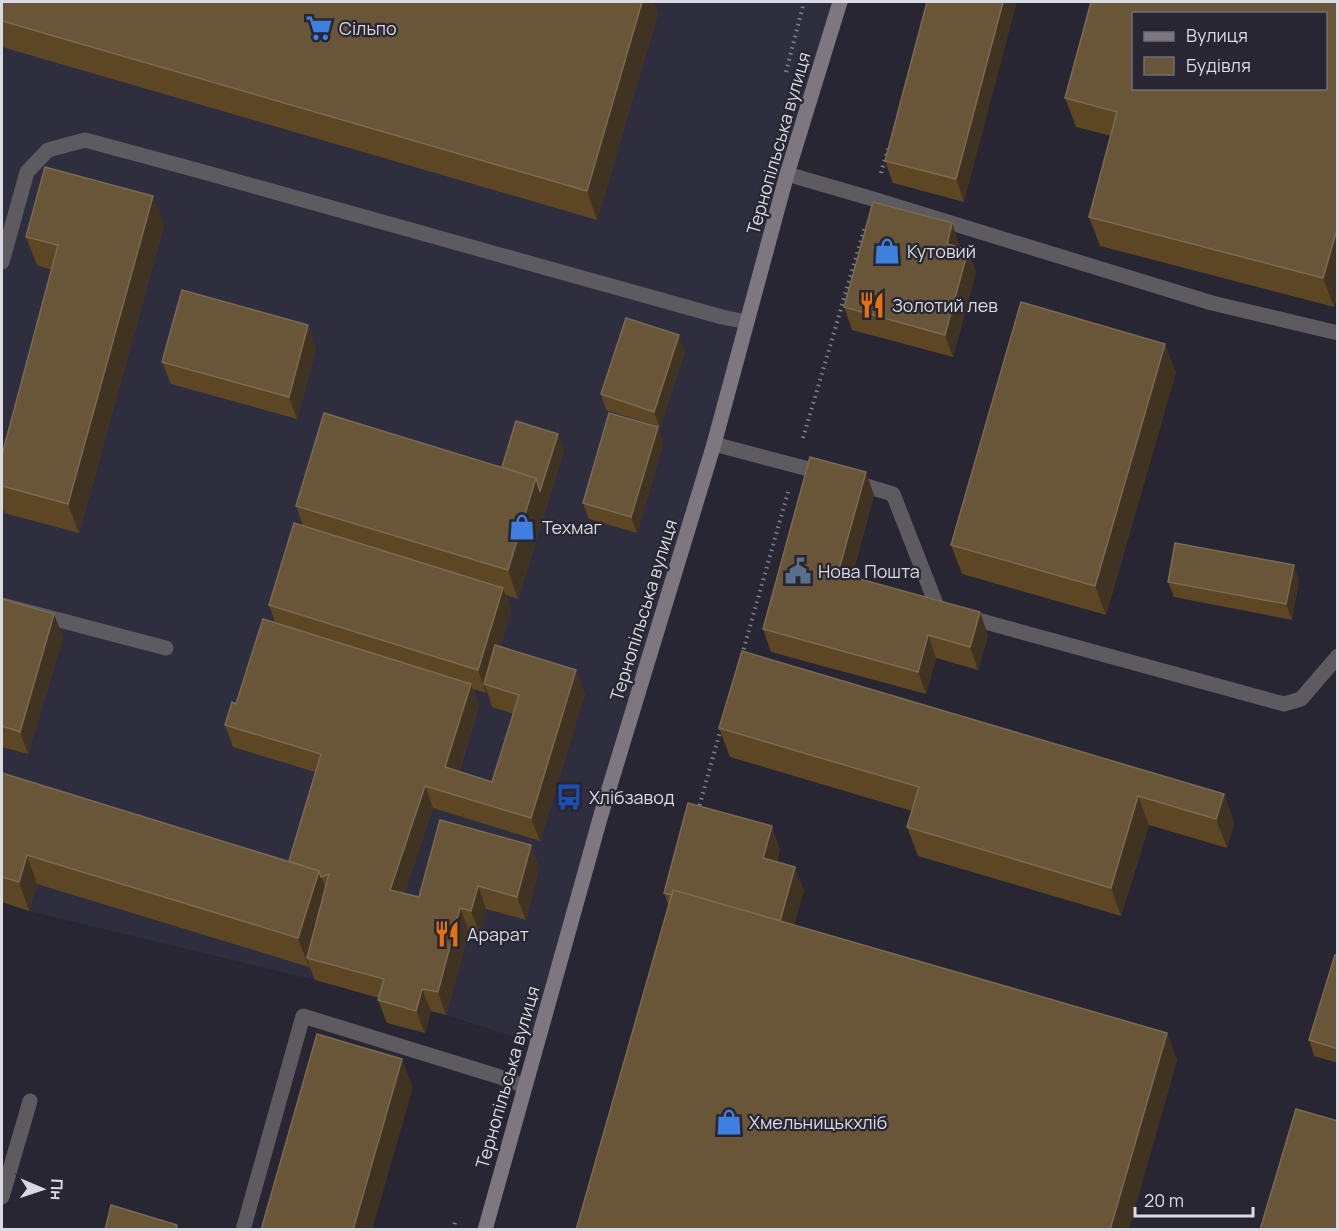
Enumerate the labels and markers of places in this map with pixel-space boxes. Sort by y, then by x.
supermarket icon: Сільпо [304,13,334,43]
place label: Сільпо [339,16,397,40]
shop icon: Кутовий [872,236,902,266]
place label: Кутовий [907,239,976,263]
restaurant icon: Золотий лев [857,290,887,320]
place label: Золотий лев [892,293,998,317]
shop icon: Техмаг [507,512,537,542]
place label: Техмаг [542,515,602,539]
public building icon: Нова Пошта [783,556,813,586]
place label: Нова Пошта [818,559,920,583]
bus stop icon: Хлібзавод [554,782,584,812]
place label: Хлібзавод [589,785,675,809]
restaurant icon: Арарат [432,919,462,949]
place label: Арарат [467,922,529,946]
shop icon: Хмельницькхліб [714,1107,744,1137]
place label: Хмельницькхліб [749,1110,887,1134]

